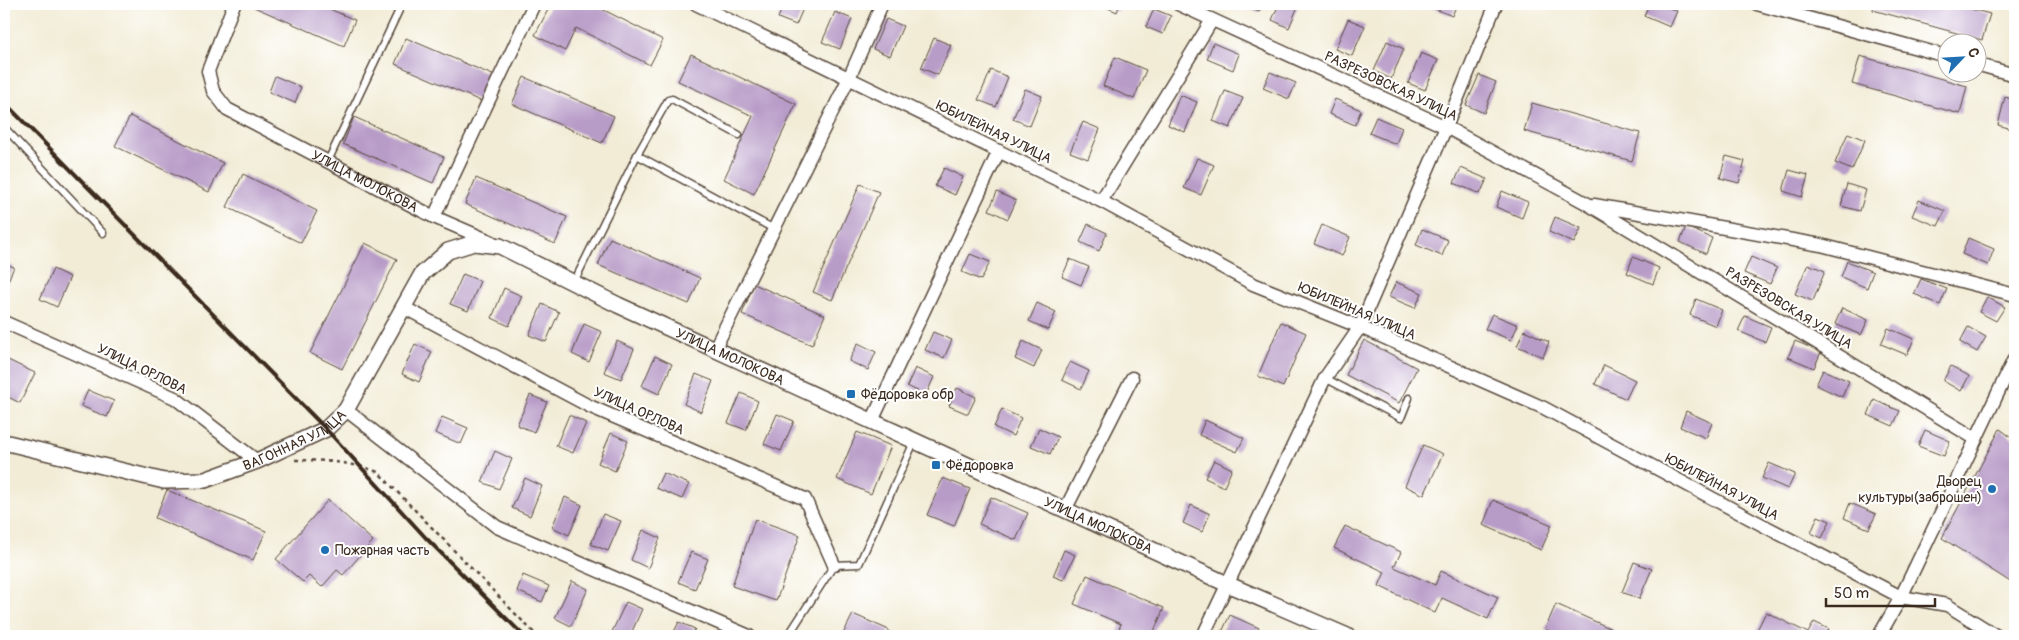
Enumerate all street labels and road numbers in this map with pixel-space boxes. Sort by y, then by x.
street label: РАЗРЕЗОВСКАЯ УЛИЦА [1322,48,1460,124]
street label: ЮБИЛЕЙНАЯ УЛИЦА [934,97,1054,167]
street label: УЛИЦА МОЛОКОВА [309,146,421,216]
street label: РАЗРЕЗОВСКАЯ УЛИЦА [1722,263,1856,353]
street label: ЮБИЛЕЙНАЯ УЛИЦА [1296,279,1418,343]
street label: УЛИЦА МОЛОКОВА [673,324,787,389]
street label: УЛИЦА ОРЛОВА [94,340,190,398]
street label: УЛИЦА ОРЛОВА [591,383,687,439]
street label: ВАГОННАЯ УЛИЦА [240,406,349,474]
street label: ЮБИЛЕЙНАЯ УЛИЦА [1662,450,1782,524]
street label: УЛИЦА МОЛОКОВА [1041,493,1155,557]

